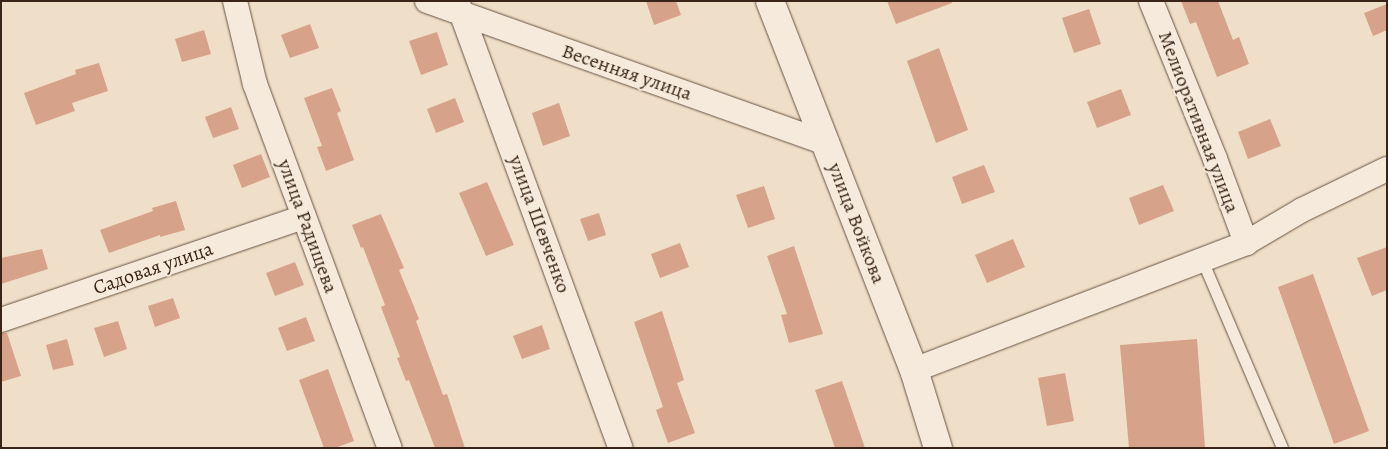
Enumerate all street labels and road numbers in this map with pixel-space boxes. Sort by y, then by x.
street label: Мелиоративная улица [1153,28,1245,216]
street label: Весенняя улица [559,39,695,105]
street label: улица Шевченко [504,152,576,296]
street label: улица Радищева [273,156,343,296]
street label: улица Войкова [823,159,891,287]
street label: Садовая улица [90,236,216,300]

